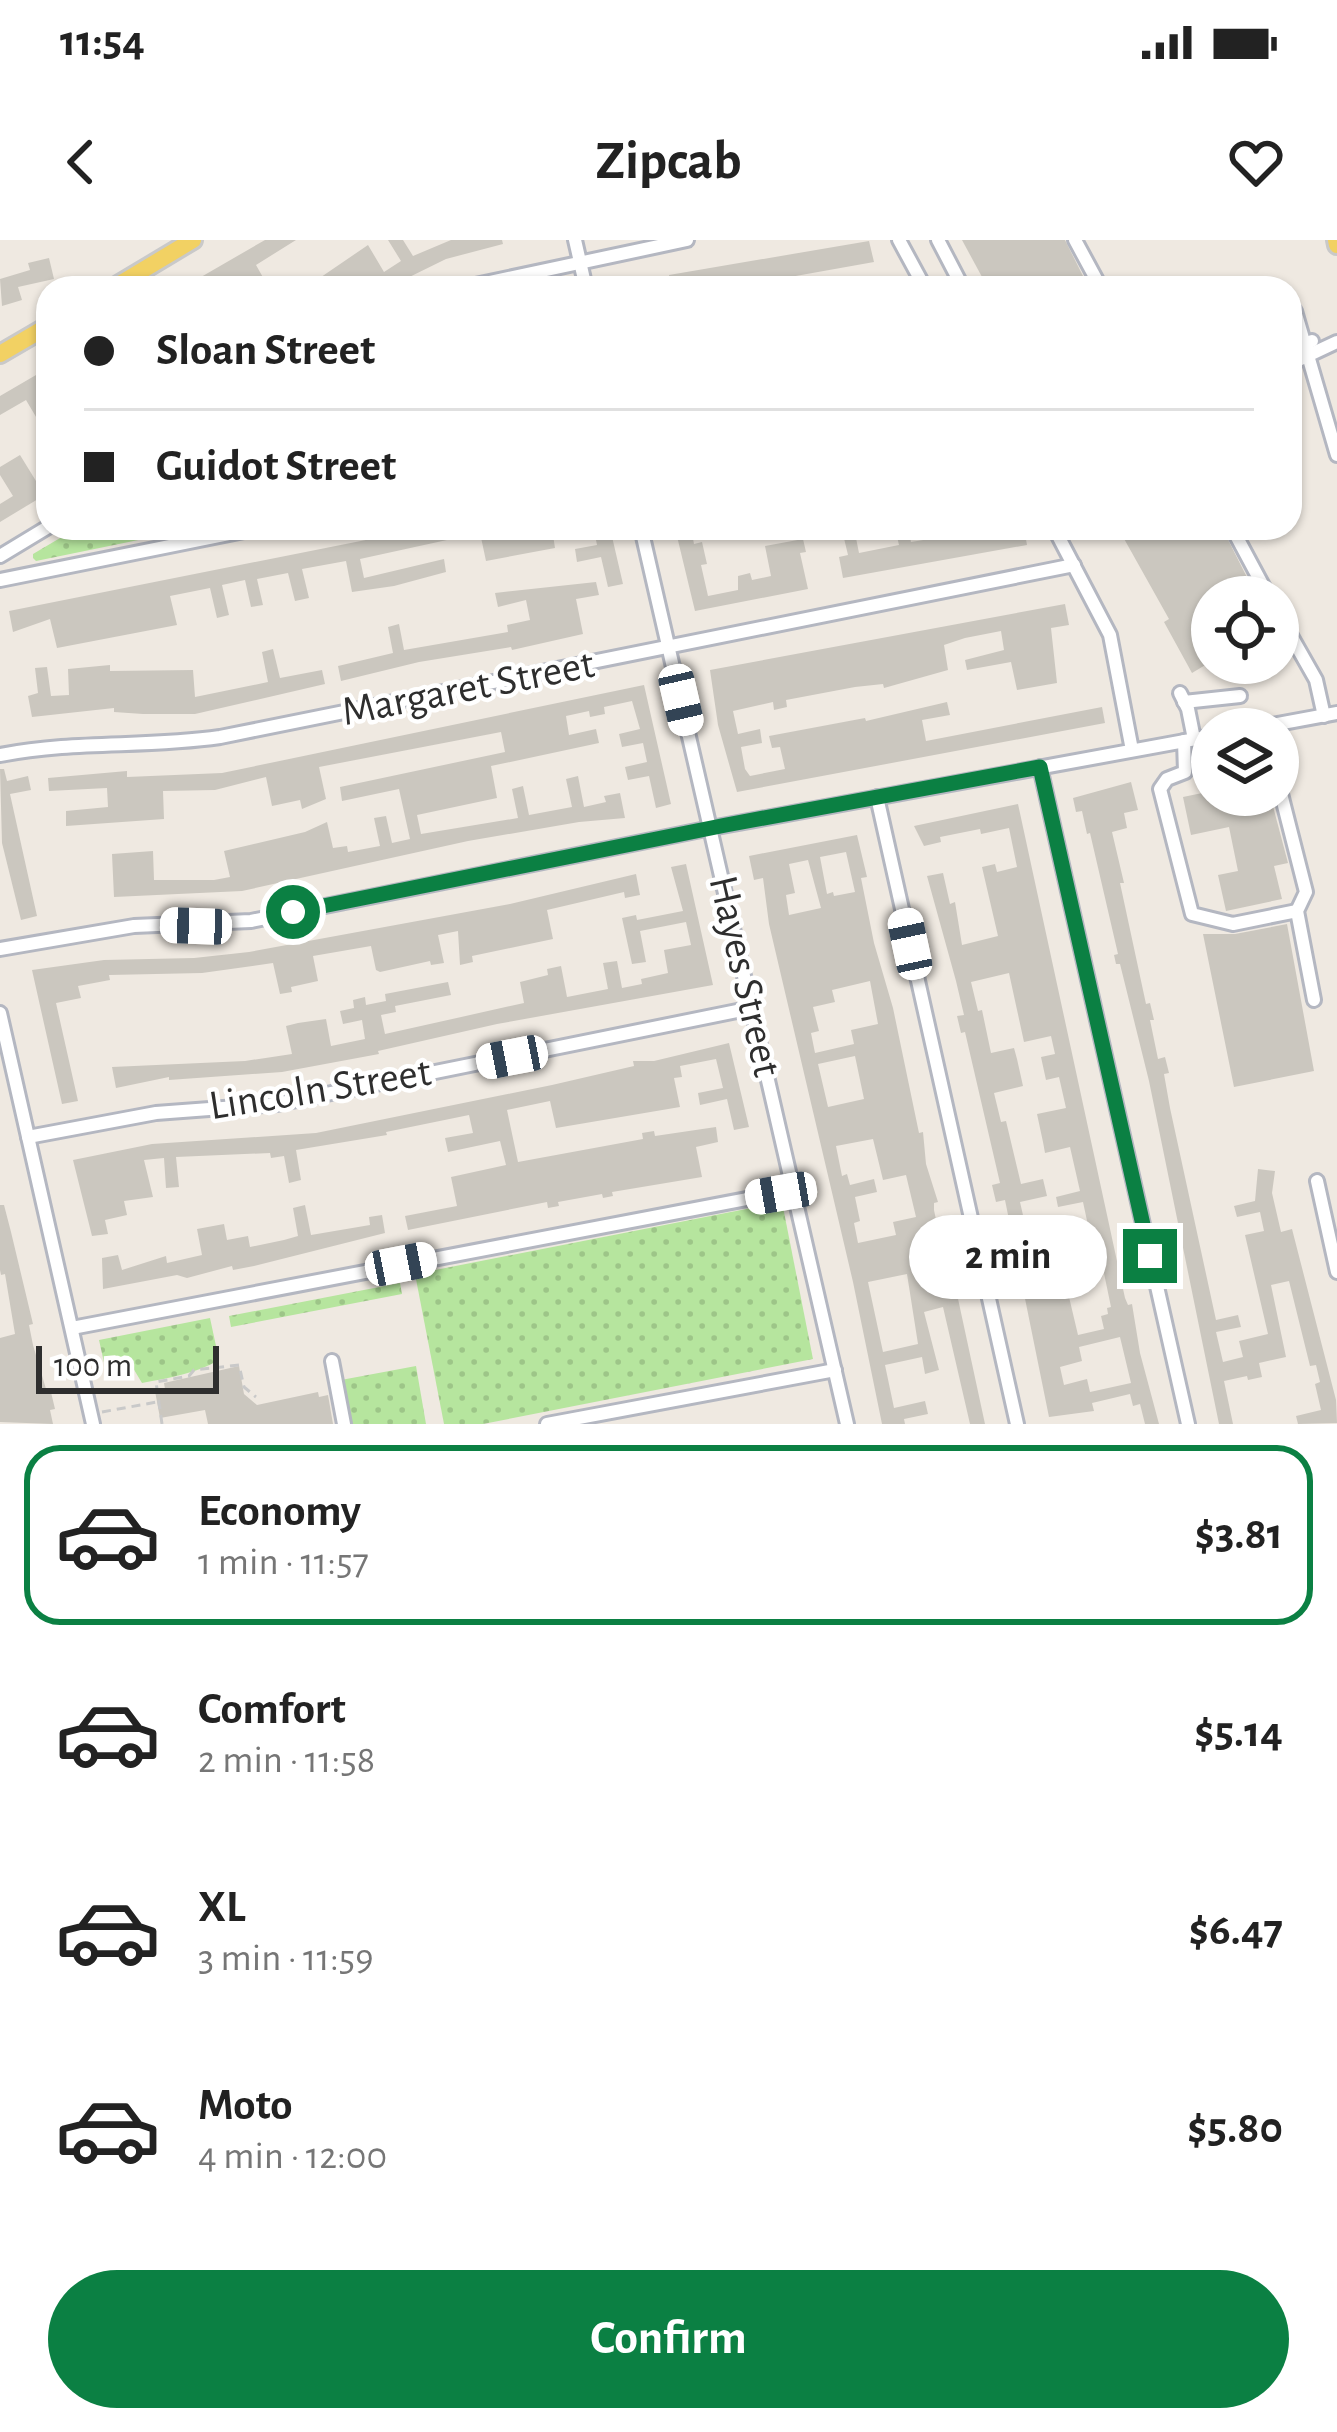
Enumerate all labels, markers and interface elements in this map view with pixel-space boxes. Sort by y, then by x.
text: 11:54 [60,19,145,64]
icon: back [48,129,114,195]
icon: heart [1223,129,1289,195]
text: Zipcab [596,135,741,189]
text: Sloan Street [156,328,375,373]
text: Guidot Street [156,444,396,489]
map controls [1191,576,1299,816]
button: locate [1191,576,1299,684]
street label: Margaret Street [338,643,598,733]
car [655,661,707,739]
button: layers [1191,708,1299,816]
street label: Hayes Street [702,872,788,1080]
route start [266,885,320,939]
car [885,905,935,983]
car [159,907,233,945]
car [473,1032,551,1082]
street label: Lincoln Street [206,1051,434,1127]
car [742,1169,820,1217]
callout: 2 min [910,1214,1108,1298]
route end [1123,1229,1177,1283]
text: 2 min [965,1237,1051,1276]
car [362,1239,440,1289]
scale bar [36,1340,219,1393]
text: 100 m [54,1350,132,1383]
icon: car [54,1481,162,1589]
text: Economy [198,1489,361,1534]
text: $3.81 [1195,1512,1283,1557]
text: 1 min · 11:57 [198,1543,369,1582]
icon: car [54,1679,162,1787]
text: Comfort [198,1687,346,1732]
text: $5.14 [1194,1710,1283,1755]
text: 2 min · 11:58 [198,1741,375,1780]
icon: car [54,1877,162,1985]
text: XL [198,1885,246,1930]
text: $6.47 [1189,1908,1283,1953]
text: 3 min · 11:59 [198,1939,373,1978]
icon: car [54,2075,162,2183]
text: Moto [198,2083,293,2128]
text: $5.80 [1187,2106,1283,2151]
text: 4 min · 12:00 [198,2137,387,2176]
button: Confirm [48,2270,1289,2408]

